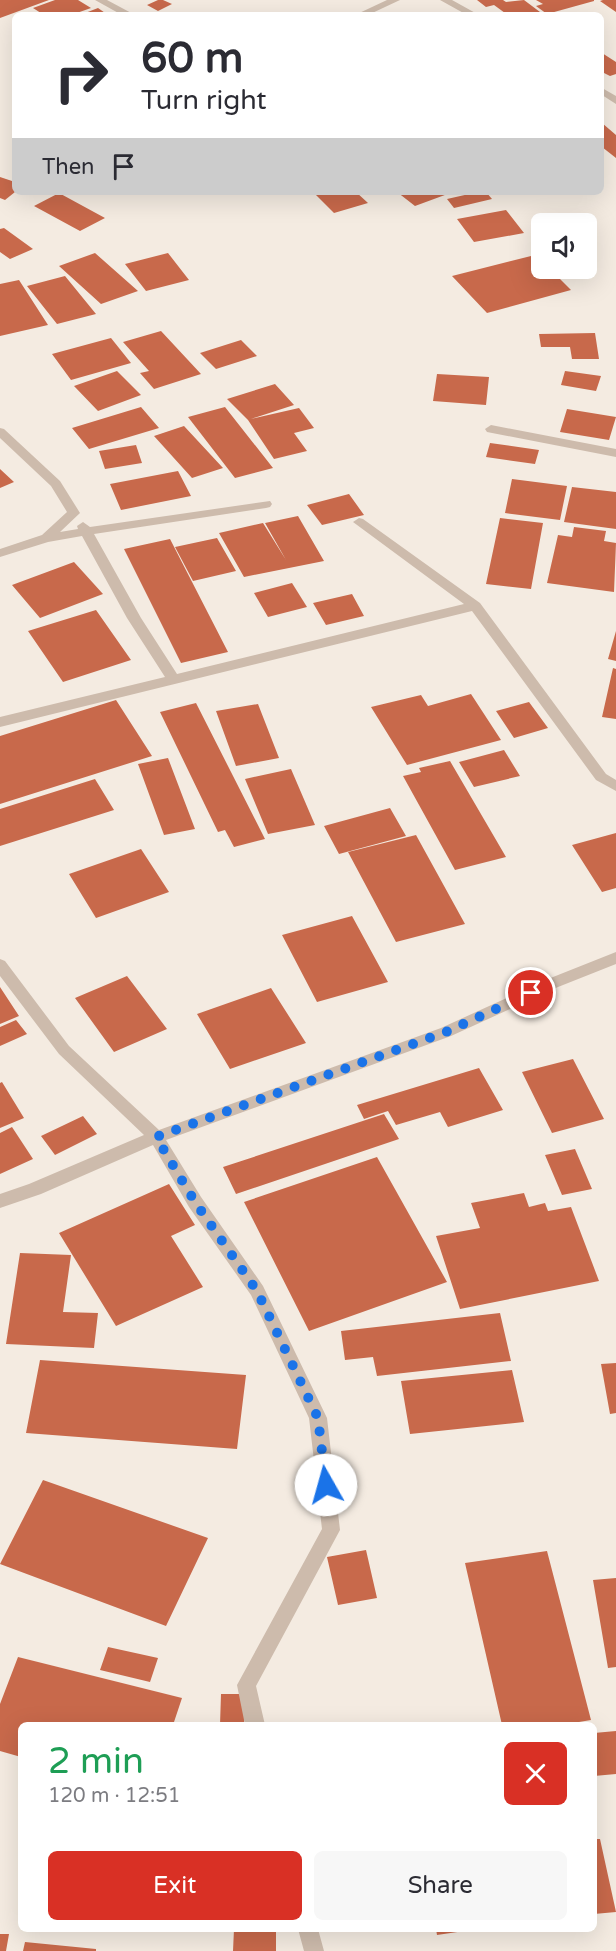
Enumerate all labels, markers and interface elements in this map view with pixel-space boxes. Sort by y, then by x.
text: 60 m [141,33,243,84]
icon: right [42,36,120,114]
text: Turn right [141,84,267,117]
icon: arrive [107,150,140,183]
text: Then [42,154,95,180]
map controls [531,213,597,279]
button: sound [531,213,597,279]
pin [505,967,556,1018]
icon: arrive [514,976,547,1009]
position arrow [294,1453,358,1517]
text: 2 min [48,1740,144,1783]
button: close [504,1742,567,1805]
text: 120 m · 12:51 [48,1784,180,1808]
button: Exit [48,1851,302,1920]
button: Share [314,1851,567,1920]

